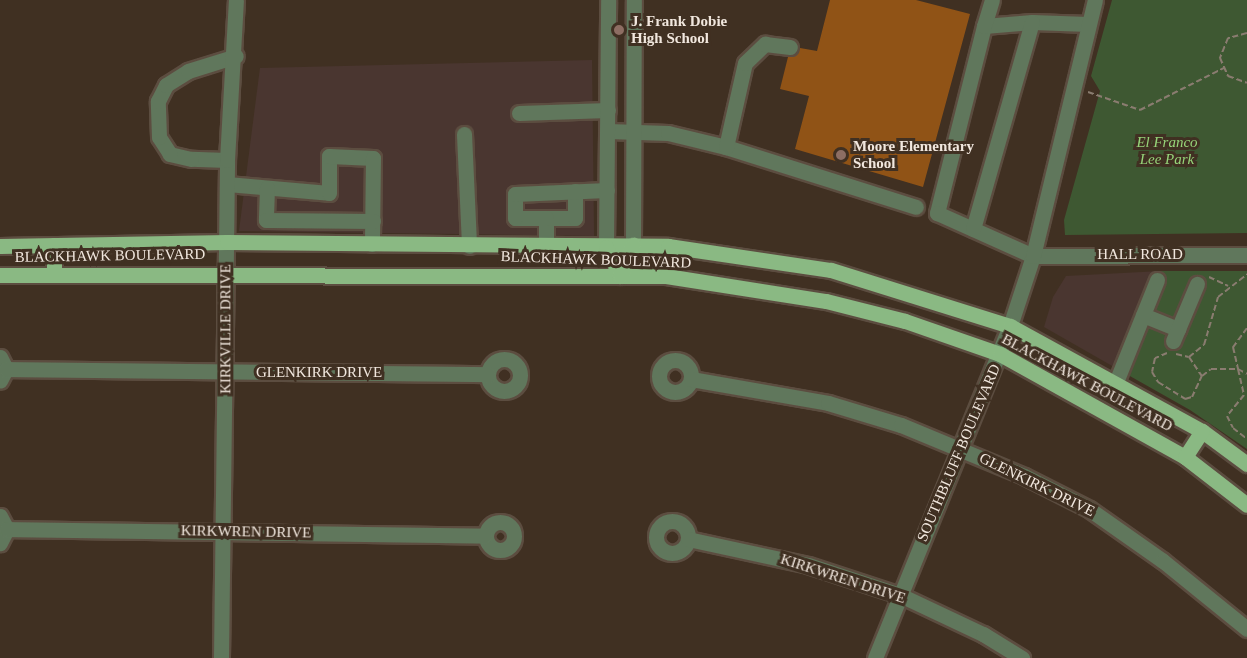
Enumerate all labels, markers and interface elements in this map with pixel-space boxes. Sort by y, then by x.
place label: J. Frank Dobie High School [631,12,727,47]
marker: J. Frank Dobie High School [612,23,626,37]
park label: El Franco Lee Park [1136,133,1198,168]
place label: Moore Elementary School [853,137,974,172]
marker: Moore Elementary School [834,148,848,162]
street label: BLACKHAWK BOULEVARD [15,245,205,267]
street label: HALL ROAD [1097,246,1183,264]
street label: BLACKHAWK BOULEVARD [500,248,692,272]
street label: KIRKVILLE DRIVE [217,264,235,394]
street label: BLACKHAWK BOULEVARD [999,330,1175,436]
street label: SOUTHBLUFF BOULEVARD [913,362,1005,544]
street label: GLENKIRK DRIVE [256,364,382,382]
street label: GLENKIRK DRIVE [976,449,1098,521]
street label: KIRKWREN DRIVE [181,522,311,542]
street label: KIRKWREN DRIVE [778,550,908,608]

